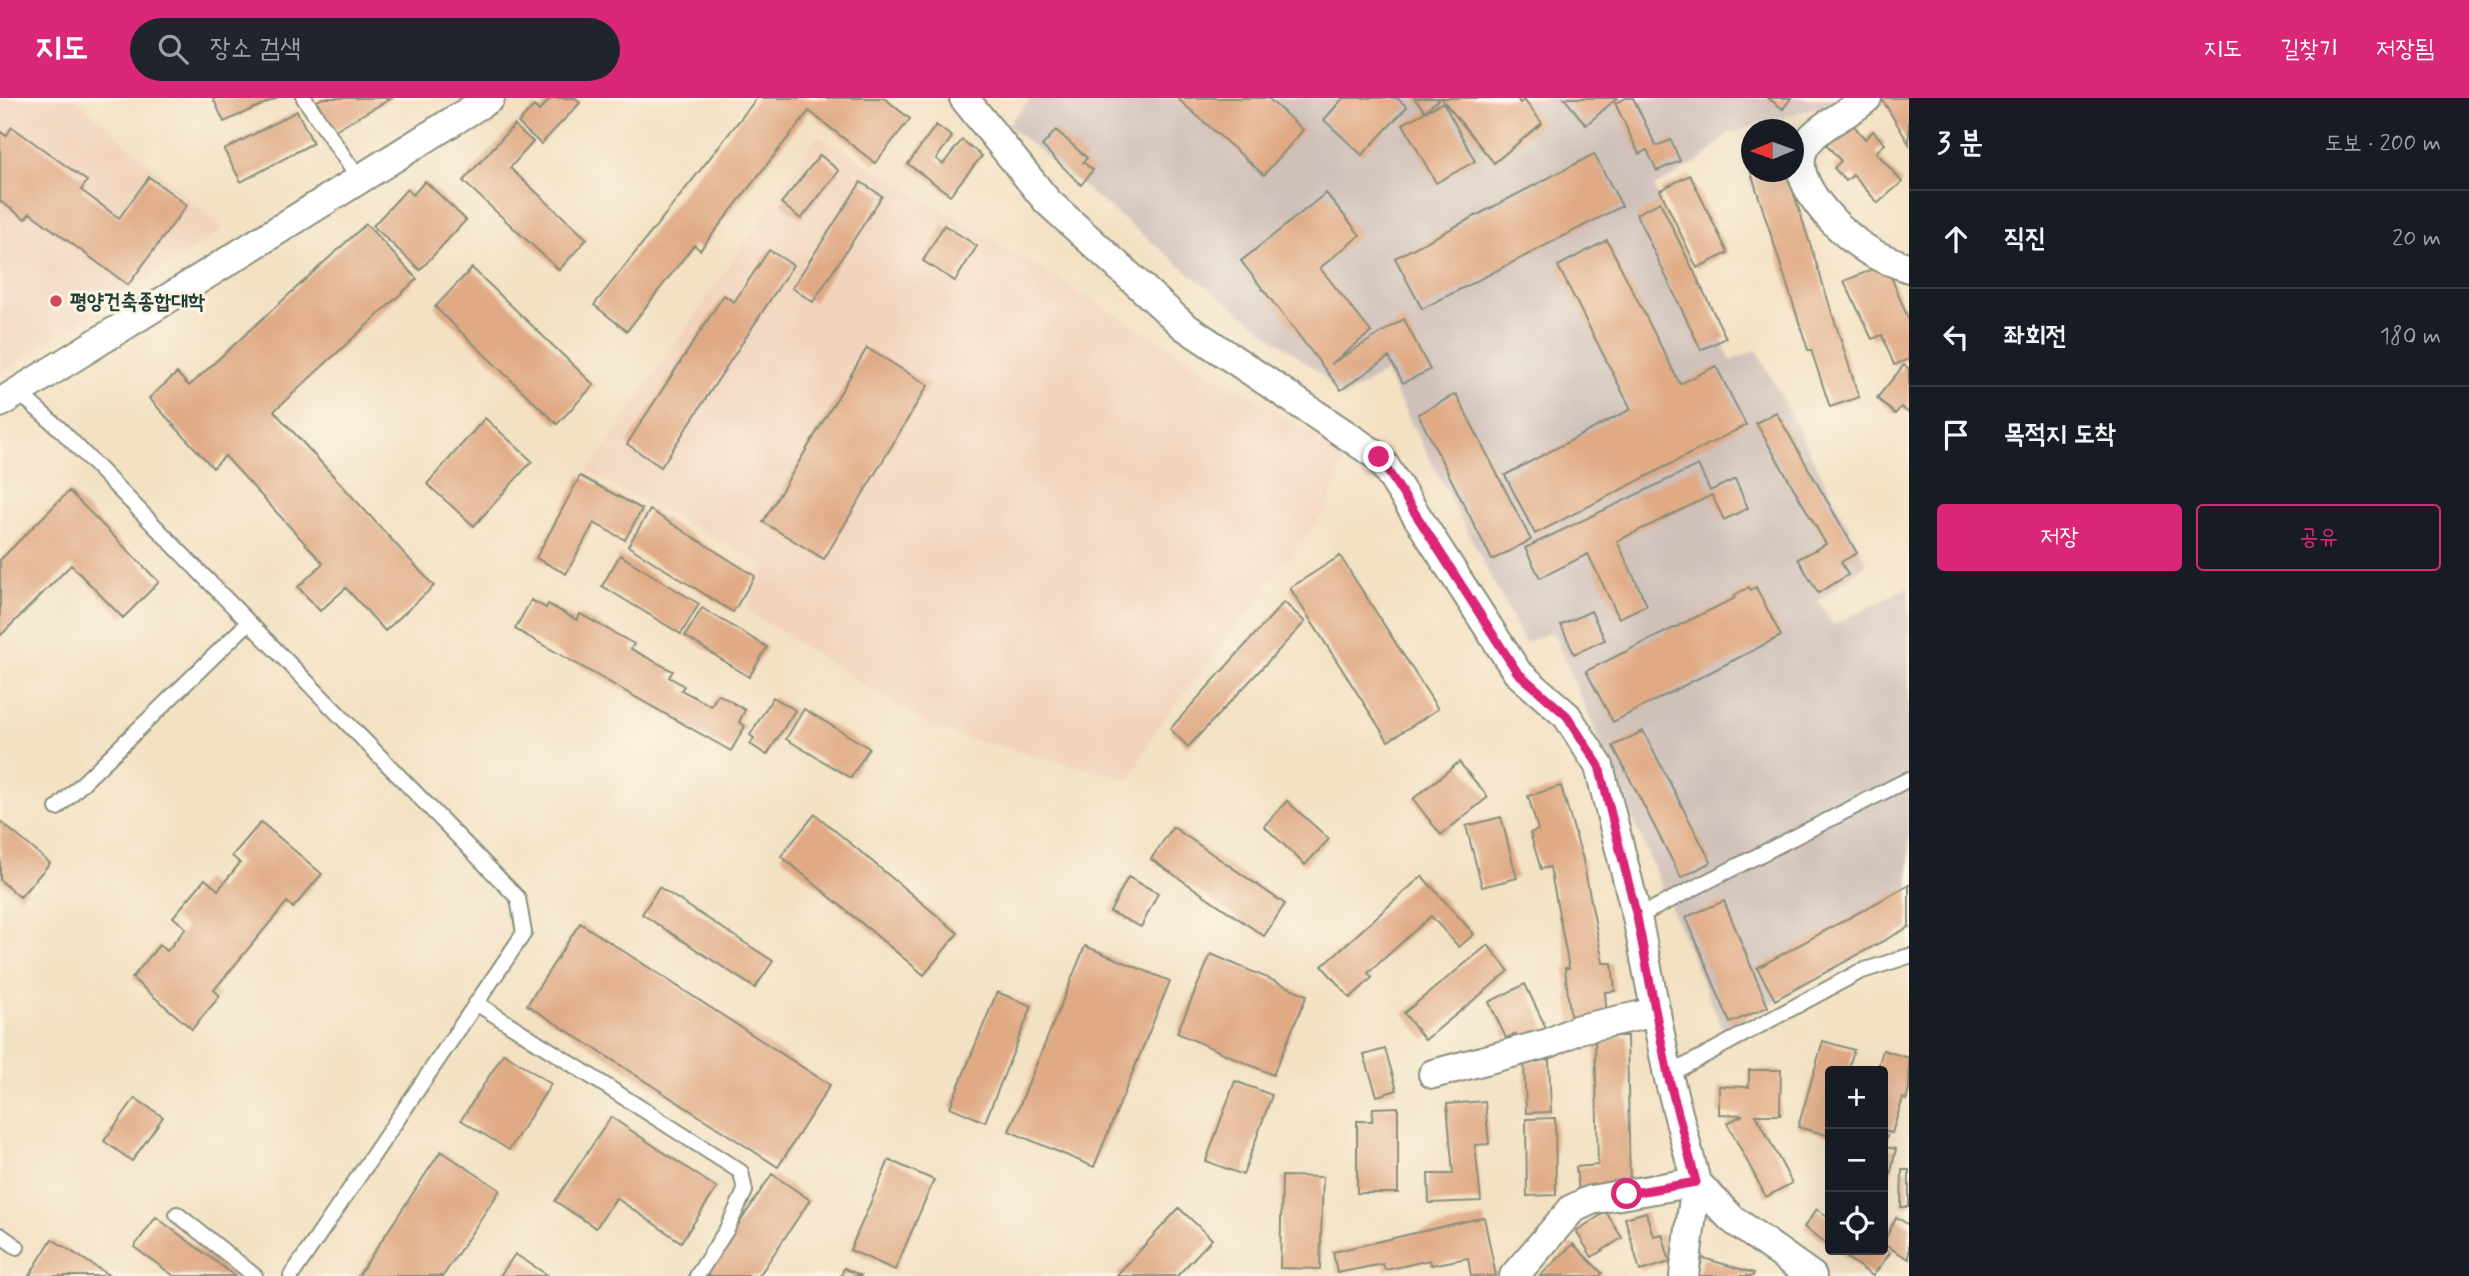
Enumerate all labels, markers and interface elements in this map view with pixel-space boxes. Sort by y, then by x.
search box [130,18,620,81]
text: 지도 [35,27,88,71]
icon: search [154,30,192,68]
text: 장소 검색 [210,32,301,66]
text: 지도 [2204,34,2242,65]
text: 길찾기 [2280,34,2338,65]
text: 저장됨 [2376,34,2434,65]
north arrow [1741,119,1804,182]
text: 3 분 [1937,124,1983,163]
text: 도보 · 200 m [2325,129,2441,159]
icon: ahead [1937,220,1975,258]
text: 직진 [2004,222,2046,256]
text: 20 m [2392,224,2441,254]
place label: 평양건축종합대학 [70,288,205,316]
marker: 평양건축종합대학 [48,293,64,309]
icon: left [1937,318,1975,356]
text: 좌회전 [2004,320,2067,354]
text: 180 m [2380,322,2441,352]
icon: arrive [1937,416,1975,454]
text: 목적지 도착 [2004,418,2116,452]
route end [1363,441,1394,472]
button: 저장 [1937,504,2182,571]
button: 공유 [2196,504,2441,571]
map controls [1825,1066,1888,1255]
button: + [1825,1066,1888,1129]
button: − [1825,1129,1888,1192]
route start [1611,1178,1642,1209]
button: locate [1825,1192,1888,1255]

